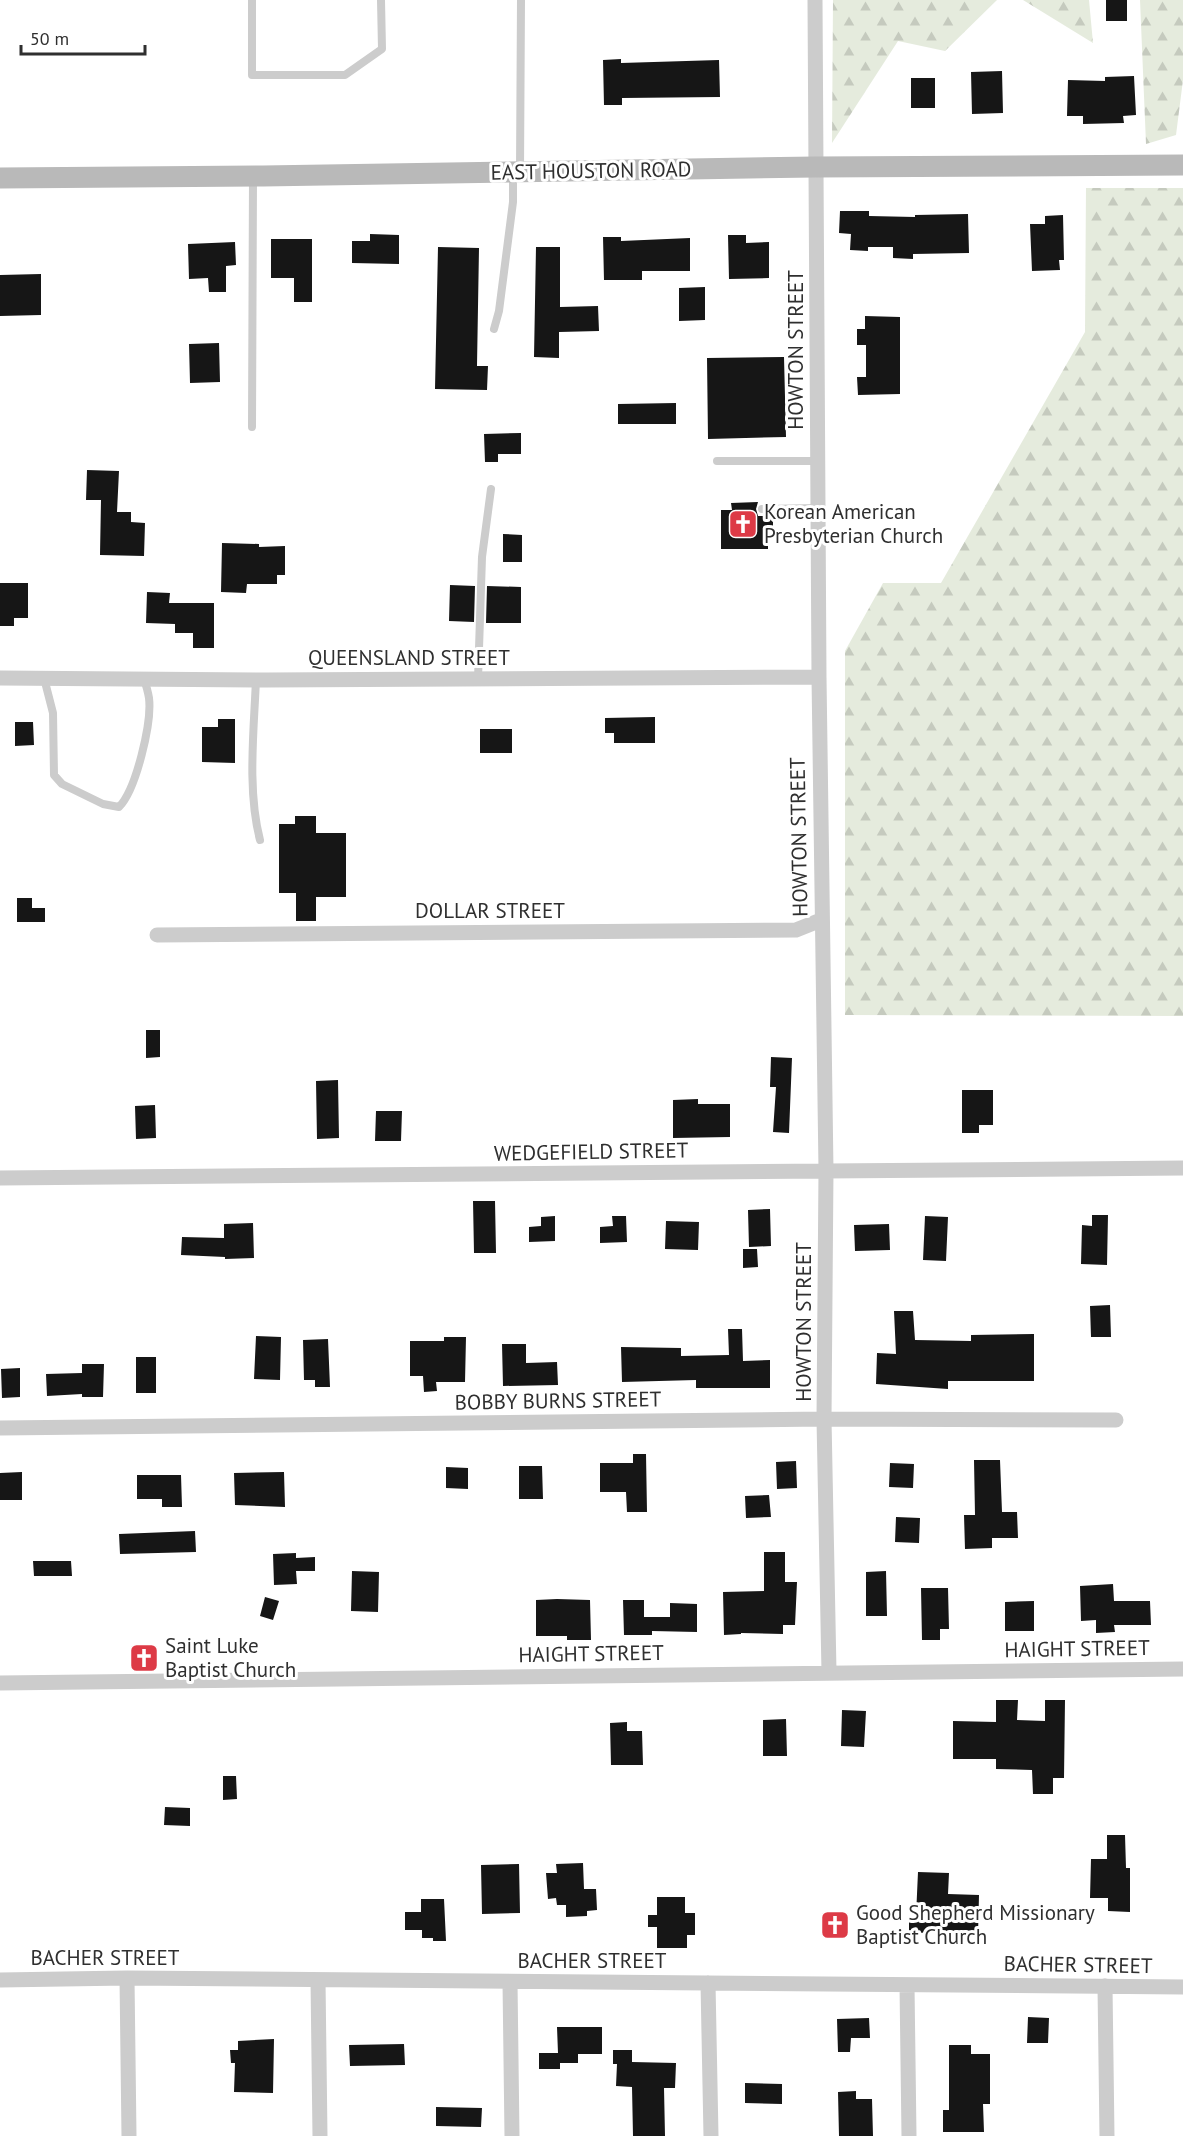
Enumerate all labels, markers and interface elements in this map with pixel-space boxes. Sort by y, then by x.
scale bar [21,18,146,56]
text: 50 m [30,27,69,50]
street label: EAST HOUSTON ROAD [490,155,692,186]
street label: HOWTON STREET [782,270,809,430]
place label: Korean American Presbyterian Church [764,498,943,549]
church icon: Korean American Presbyterian Church [727,508,759,540]
street label: QUEENSLAND STREET [308,644,510,671]
street label: HOWTON STREET [784,757,813,917]
street label: DOLLAR STREET [415,897,565,924]
street label: WEDGEFIELD STREET [494,1136,689,1167]
street label: HOWTON STREET [790,1242,817,1402]
street label: BOBBY BURNS STREET [454,1385,662,1416]
place label: Saint Luke Baptist Church [165,1632,296,1683]
street label: HAIGHT STREET [1004,1634,1150,1663]
street label: HAIGHT STREET [518,1639,664,1668]
church icon: Saint Luke Baptist Church [128,1642,160,1674]
place label: Good Shepherd Missionary Baptist Church [856,1899,1095,1950]
church icon: Good Shepherd Missionary Baptist Church [819,1909,851,1941]
street label: BACHER STREET [31,1944,180,1971]
street label: BACHER STREET [518,1947,667,1974]
street label: BACHER STREET [1003,1950,1153,1979]

